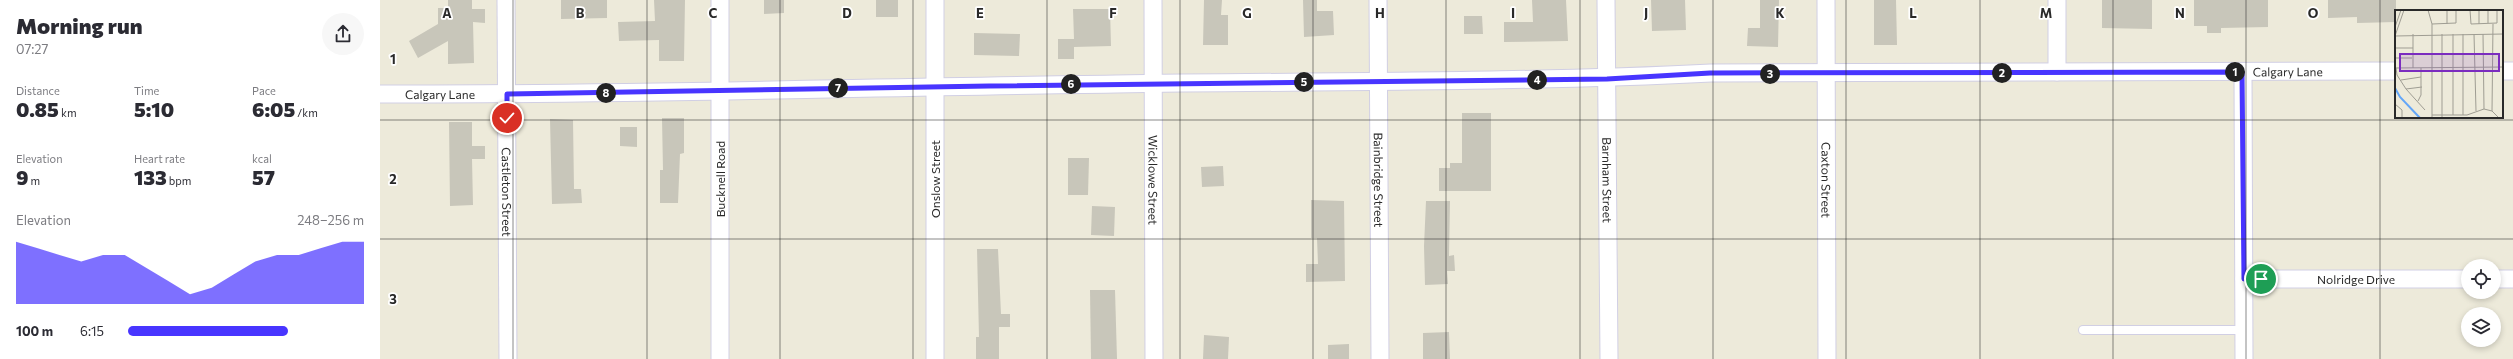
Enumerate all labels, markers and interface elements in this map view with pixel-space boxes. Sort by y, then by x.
text: A [442,5,452,21]
text: B [576,5,585,21]
text: C [709,5,718,21]
text: D [842,5,852,21]
text: E [976,5,984,21]
text: F [1109,5,1117,21]
text: G [1242,5,1252,21]
text: H [1375,5,1385,21]
text: I [1511,5,1515,21]
text: J [1644,5,1648,21]
text: K [1775,5,1785,21]
text: L [1909,5,1917,21]
text: M [2040,5,2052,21]
text: N [2175,5,2185,21]
text: O [2308,5,2319,21]
inset map [2395,10,2503,118]
text: Morning run [16,12,143,39]
button: share [322,13,364,55]
text: 07:27 [16,41,48,57]
text: 1 [390,51,396,67]
pin: 1 [2225,62,2245,82]
pin: 2 [1992,63,2012,83]
pin: 3 [1760,64,1780,84]
street label: Calgary Lane [2253,64,2323,78]
text: 1 [2233,65,2237,78]
text: 2 [1999,66,2005,79]
text: 3 [1767,67,1773,80]
pin: 4 [1527,70,1547,90]
pin: 5 [1294,72,1314,92]
text: 4 [1534,73,1540,86]
pin: 6 [1061,74,1081,94]
text: 5 [1301,75,1307,88]
text: 6 [1068,77,1074,90]
pin: 7 [828,78,848,98]
text: 7 [835,81,841,94]
pin: 8 [596,83,616,103]
text: Distance [16,84,60,97]
text: Time [134,84,159,97]
text: Pace [252,84,276,97]
text: 8 [603,86,609,99]
street label: Calgary Lane [405,87,475,101]
text: 0.85 [16,97,59,121]
text: 5:10 [134,97,174,121]
text: 6:05 [252,97,295,121]
pin [490,101,524,135]
text: km [59,106,77,119]
text: /km [295,106,318,119]
icon: check [496,107,518,129]
street label: Bainbridge Street [1372,132,1386,228]
street label: Wicklowe Street [1146,135,1161,225]
street label: Barnham Street [1600,137,1615,223]
street label: Onslow Street [928,140,942,218]
street label: Bucknell Road [713,141,727,217]
street label: Caxton Street [1819,142,1834,218]
street label: Castleton Street [500,147,514,237]
text: Elevation [16,152,62,165]
text: Heart rate [134,152,185,165]
text: kcal [252,152,272,165]
text: 9 [16,165,28,189]
text: 133 [134,165,167,189]
text: 57 [252,165,275,189]
text: 2 [389,171,397,187]
text: m [28,174,40,187]
text: bpm [167,174,191,187]
text: Elevation [16,212,71,228]
text: 248–256 m [297,212,364,228]
map controls [2461,259,2501,347]
button: locate [2461,259,2501,299]
pin [2244,262,2278,296]
icon: arrive [2250,268,2272,290]
street label: Nolridge Drive [2317,272,2395,286]
text: 3 [389,291,397,307]
button: layers [2461,307,2501,347]
text: 100 m [16,323,53,339]
text: 6:15 [80,323,104,339]

